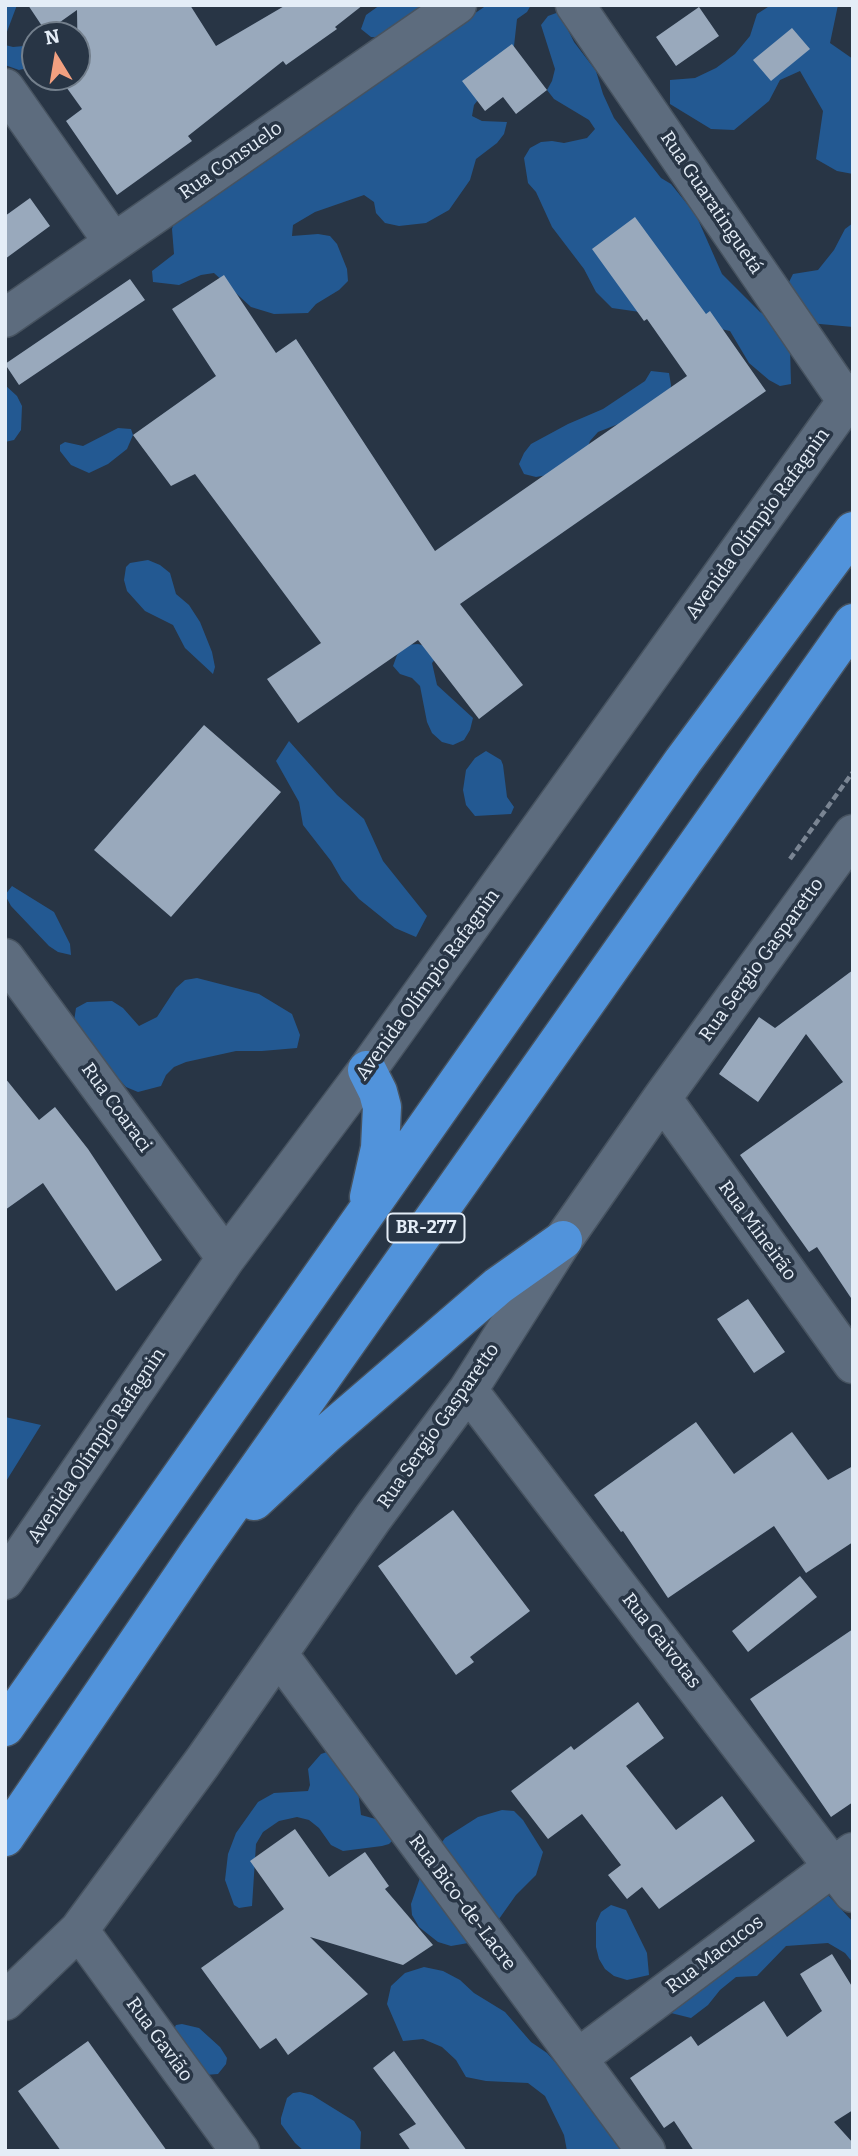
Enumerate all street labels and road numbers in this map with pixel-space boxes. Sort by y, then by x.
street label: Rua Consuelo [175,117,287,205]
street label: Rua Guaratinguetá [655,128,767,278]
street label: Avenida Olímpio Rafagnin [681,424,835,624]
street label: Rua Sergio Gasparetto [695,874,829,1046]
street label: Avenida Olímpio Rafagnin [351,885,505,1085]
street label: Rua Coaraci [76,1059,156,1157]
street label: Rua Mineirão [713,1177,801,1285]
road number: BR-277 [388,1213,464,1242]
street label: Rua Sergio Gasparetto [373,1339,505,1513]
street label: Avenida Olímpio Rafagnin [23,1344,171,1548]
street label: Rua Gaivotas [617,1589,705,1693]
street label: Rua Bico-de-Lacre [404,1831,520,1975]
street label: Rua Macucos [662,1911,768,1999]
street label: Rua Gavião [121,1993,197,2087]

